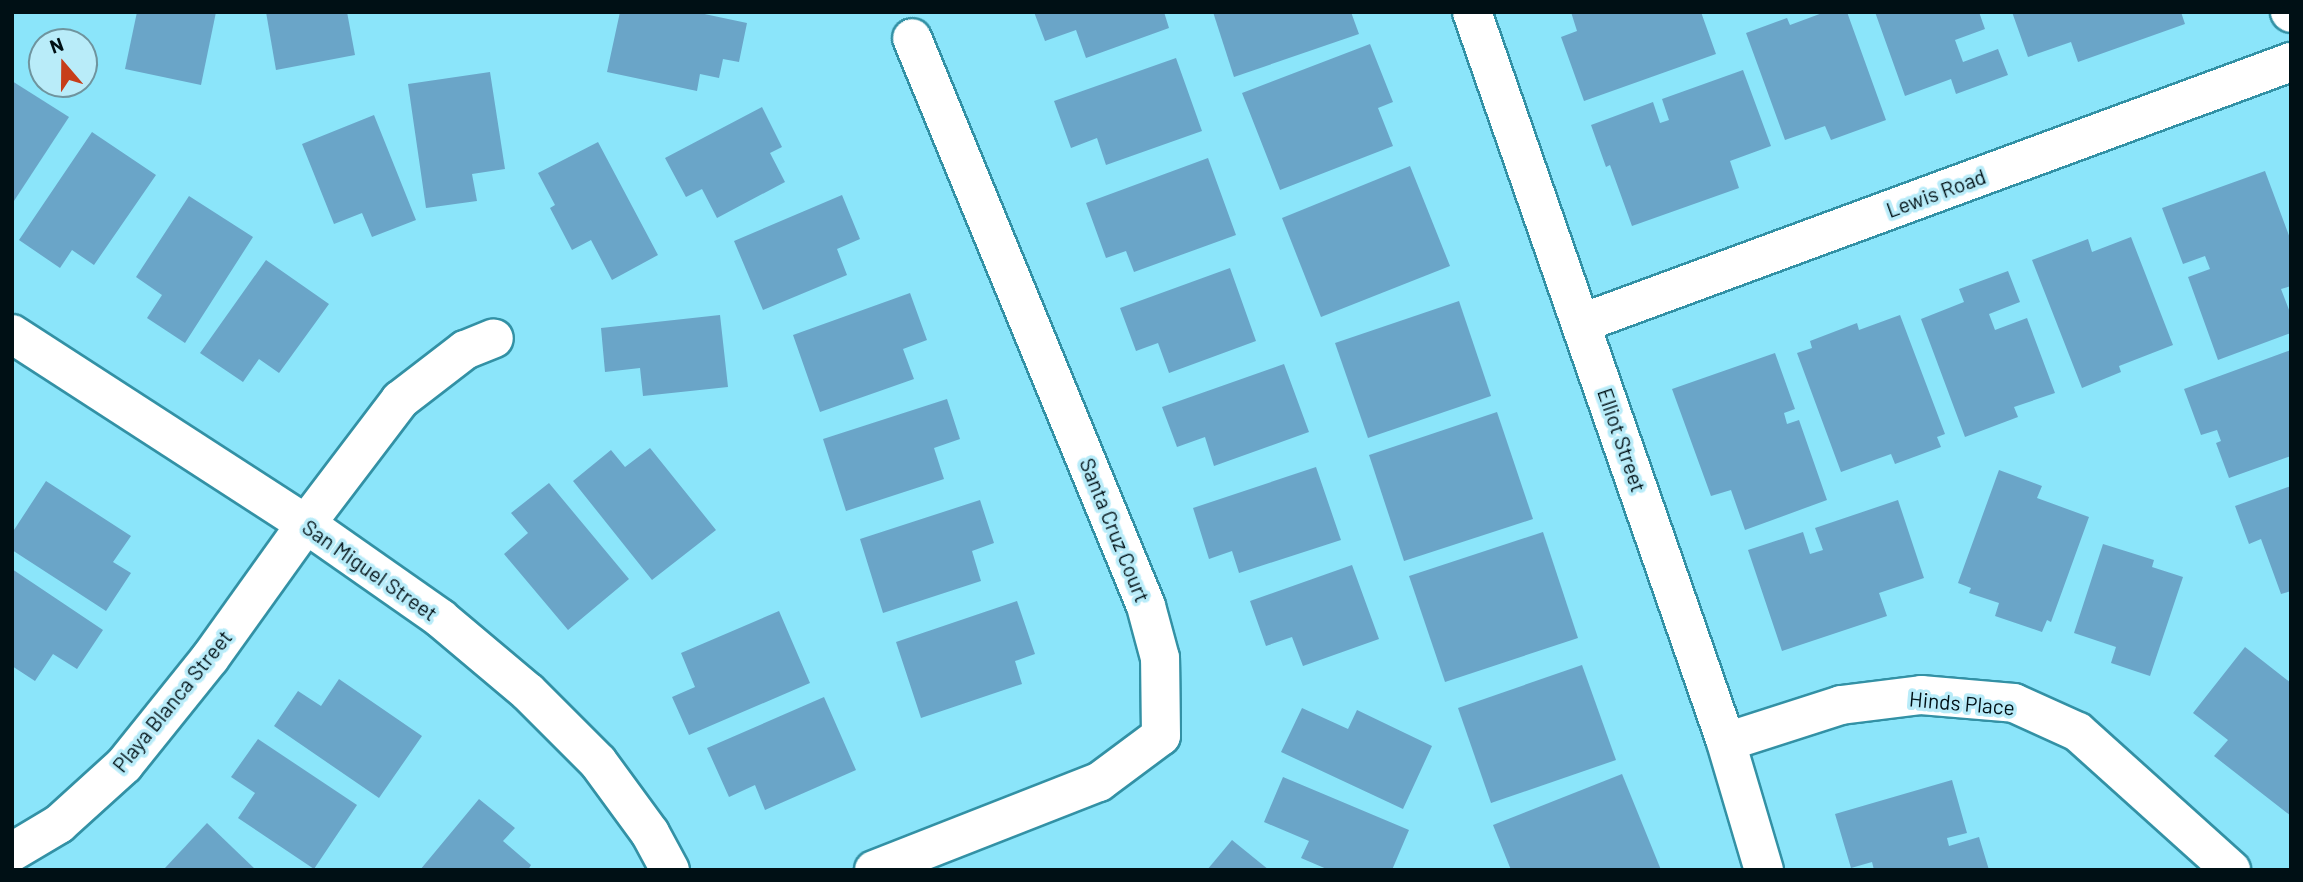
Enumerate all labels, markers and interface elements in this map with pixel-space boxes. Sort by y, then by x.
north arrow [28,28,98,98]
text: N [46,32,66,58]
street label: Lewis Road [1883,163,1989,223]
street label: Elliot Street [1592,385,1652,495]
street label: Santa Cruz Court [1075,454,1155,606]
street label: San Miguel Street [298,514,442,626]
street label: Playa Blanca Street [107,625,237,777]
street label: Hinds Place [1908,686,2016,720]

